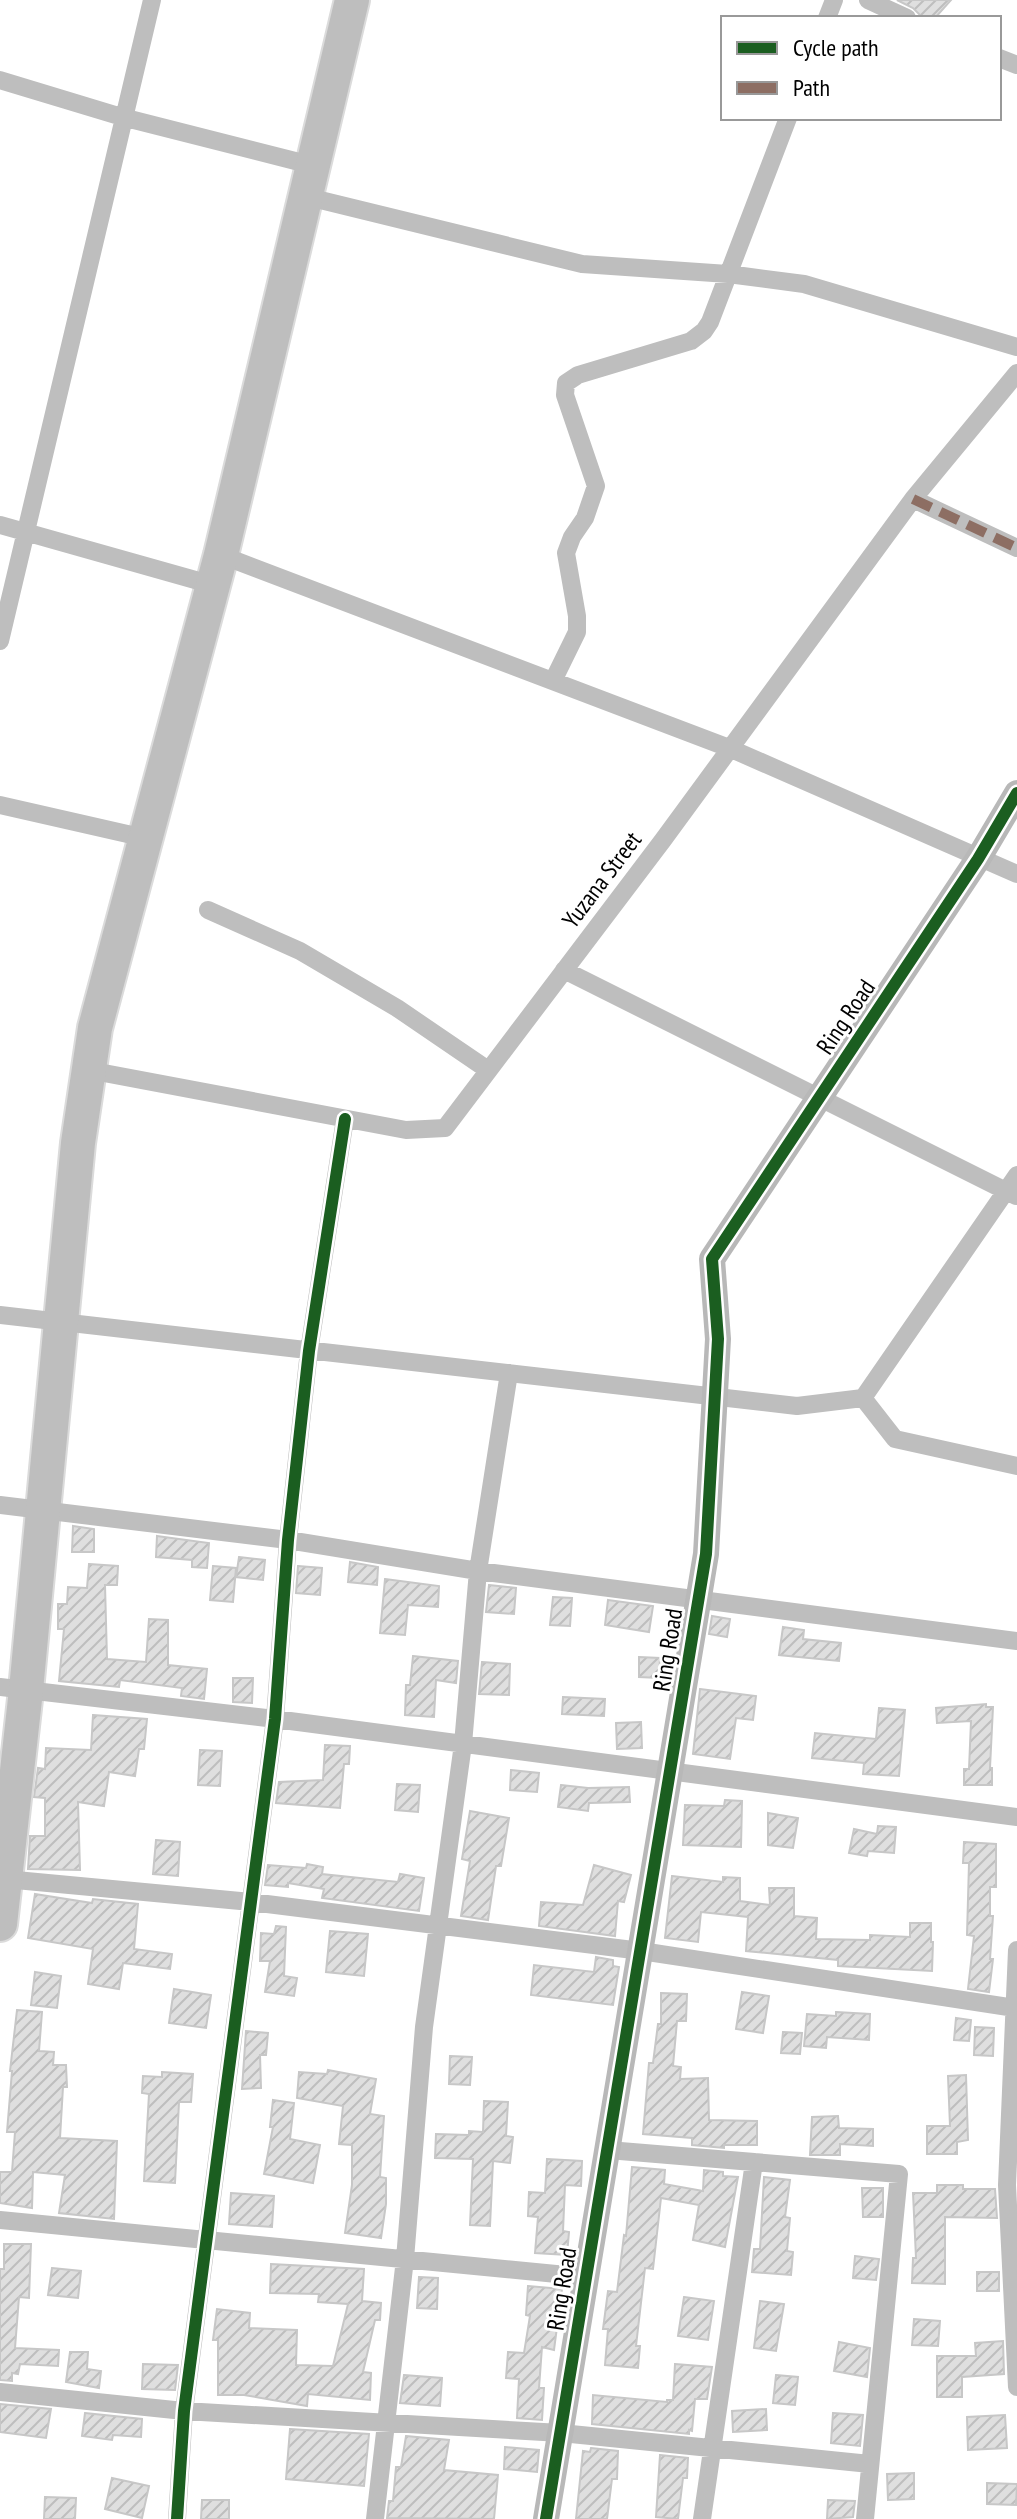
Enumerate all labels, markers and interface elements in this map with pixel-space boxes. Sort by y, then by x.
legend [721,16,1001,120]
text: Cycle path [793,32,879,63]
text: Path [793,72,830,103]
street label: Yuzana Street [555,825,648,934]
street label: Ring Road [809,973,882,1060]
street label: Ring Road [646,1606,689,1694]
street label: Ring Road [540,2245,583,2333]

